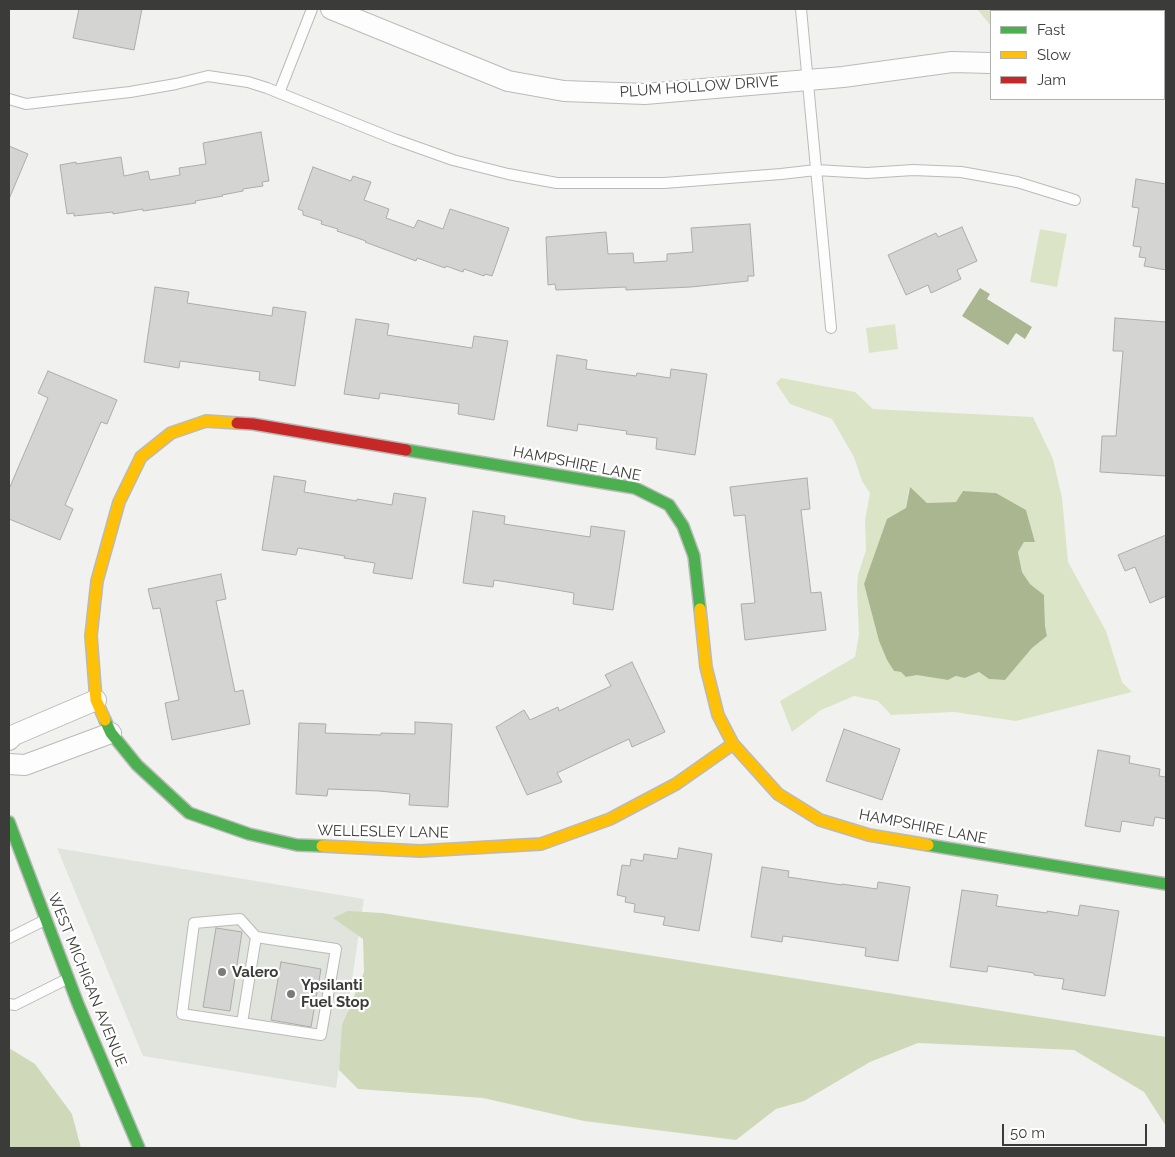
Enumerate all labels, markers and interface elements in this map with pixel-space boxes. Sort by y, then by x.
legend [990,10,1165,100]
text: Fast [1037,21,1065,39]
text: Slow [1037,46,1071,64]
text: Jam [1037,71,1066,89]
street label: PLUM HOLLOW DRIVE [619,72,779,102]
street label: HAMPSHIRE LANE [512,443,642,485]
street label: HAMPSHIRE LANE [858,806,988,848]
street label: WELLESLEY LANE [317,822,449,842]
street label: WEST MICHIGAN AVENUE [44,891,130,1069]
place label: Valero [232,963,278,981]
marker: Valero [216,966,228,978]
place label: Ypsilanti Fuel Stop [301,976,369,1011]
marker: Ypsilanti Fuel Stop [285,988,297,1000]
scale bar [1005,1114,1150,1146]
text: 50 m [1010,1124,1045,1142]

